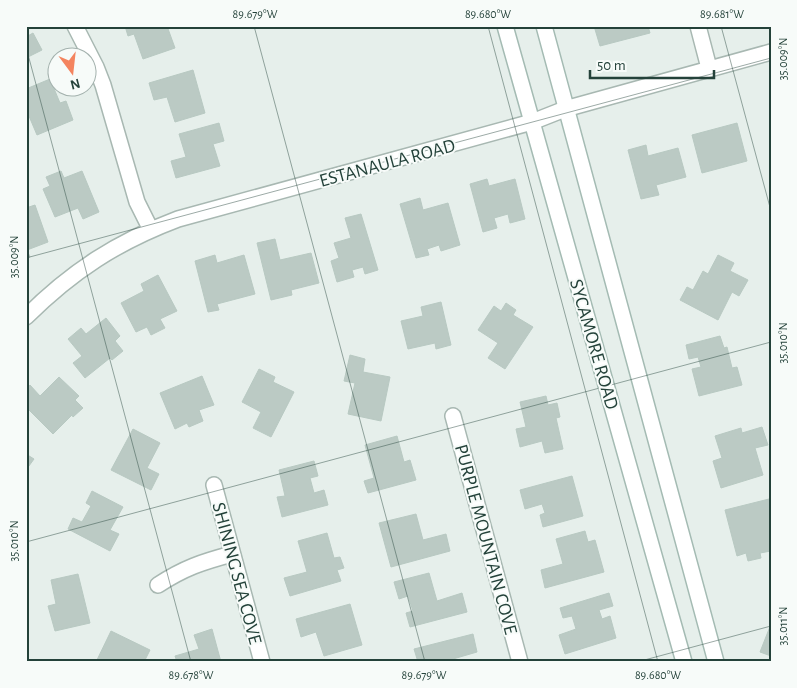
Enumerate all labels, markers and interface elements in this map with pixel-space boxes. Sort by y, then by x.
text: 89.679°W [233,8,278,20]
text: 89.680°W [465,8,511,20]
text: 89.681°W [700,8,744,20]
text: 35.009°N [777,38,789,80]
north arrow [48,48,98,98]
scale bar [590,48,713,80]
text: 50 m [597,58,626,73]
text: N [69,76,82,92]
street label: ESTANAULA ROAD [317,136,457,191]
text: 35.009°N [8,236,20,278]
street label: SYCAMORE ROAD [566,277,621,412]
text: 35.010°N [777,322,789,364]
street label: PURPLE MOUNTAIN COVE [451,442,520,637]
street label: SHINING SEA COVE [208,500,265,646]
text: 35.010°N [8,520,20,562]
text: 35.011°N [777,606,789,646]
text: 89.678°W [169,669,214,681]
text: 89.679°W [402,669,447,681]
text: 89.680°W [635,669,681,681]

